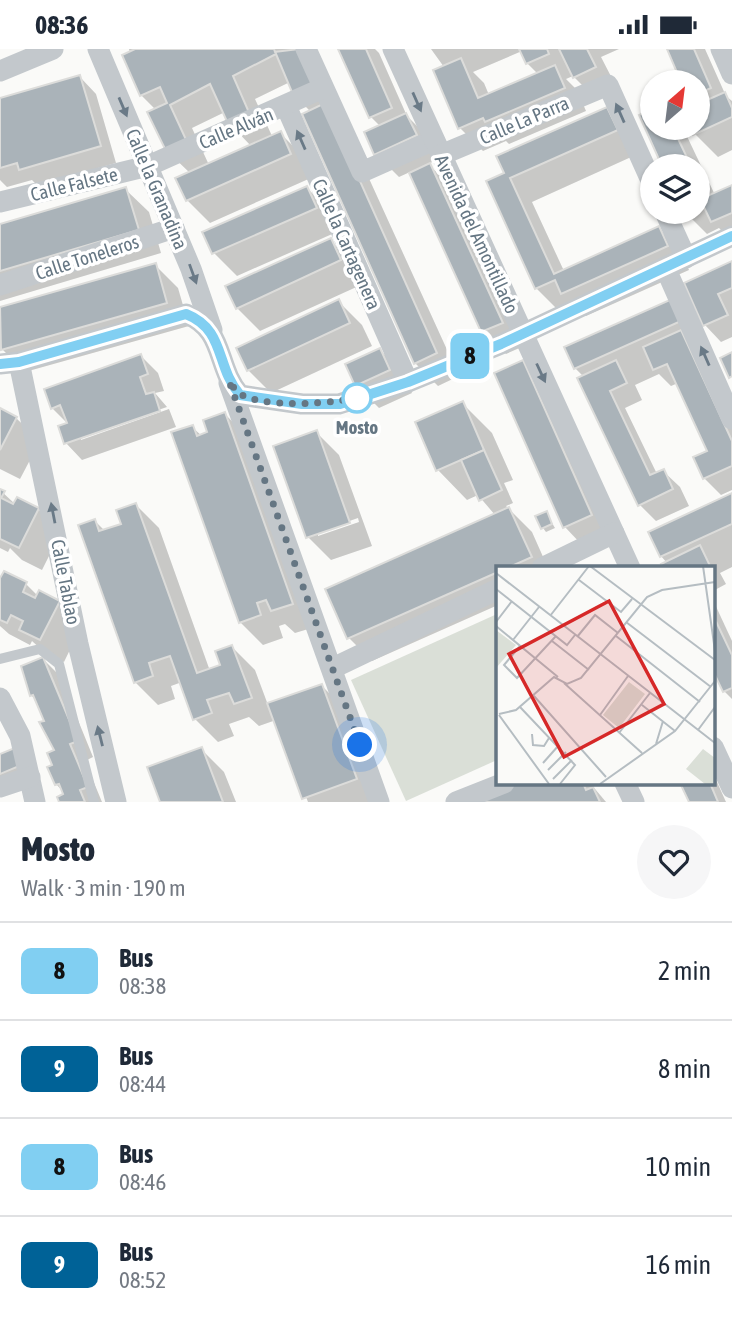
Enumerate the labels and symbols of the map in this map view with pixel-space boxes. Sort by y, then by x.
north arrow [640,70,710,140]
street label: Calle La Parra [476,91,572,149]
one-way arrow [411,92,423,112]
one-way arrow [118,97,129,118]
street label: Calle Alván [196,103,276,153]
one-way arrow [614,103,626,123]
street label: Calle la Granadina [122,126,192,252]
one-way arrow [295,130,307,150]
street label: Avenida del Amontillado [431,151,523,317]
street label: Calle Falsete [28,163,120,205]
street label: Calle la Cartagenera [308,175,386,313]
street label: Calle Toneleros [33,230,142,284]
one-way arrow [187,264,198,285]
line badge: 8 [447,333,493,379]
one-way arrow [699,345,710,366]
one-way arrow [535,363,547,383]
marker: Mosto [342,383,372,413]
place label: Mosto [336,416,378,438]
one-way arrow [47,502,58,524]
street label: Calle Tablao [47,538,85,626]
inset map [496,566,714,785]
one-way arrow [94,725,105,747]
your location [342,727,377,762]

